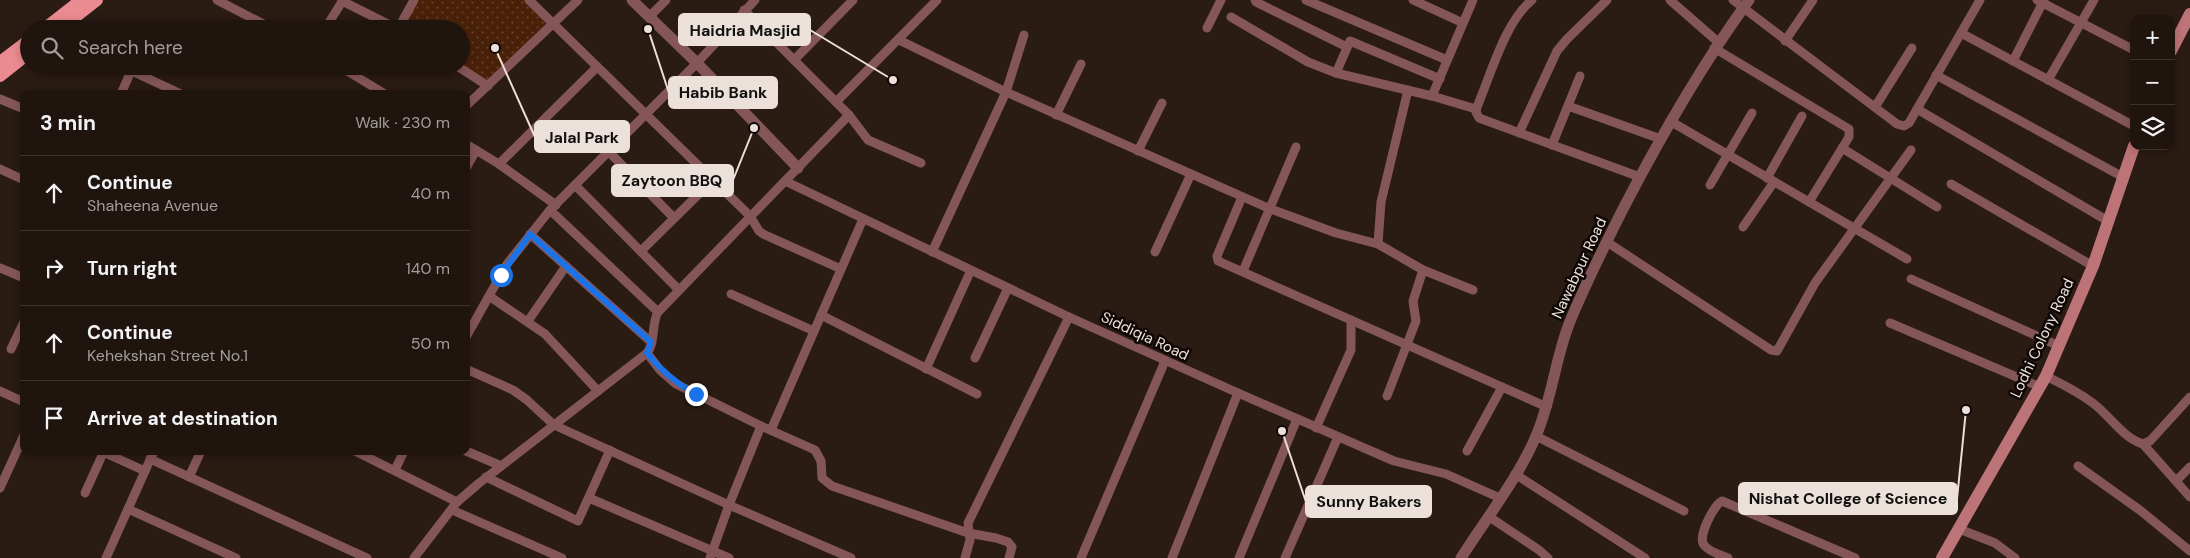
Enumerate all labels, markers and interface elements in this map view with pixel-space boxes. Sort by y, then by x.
callout: Haidria Masjid [679,14,810,45]
map controls [2130,15,2175,150]
button: + [2130,15,2175,60]
search box [20,20,470,75]
text: Haidria Masjid [689,20,801,41]
icon: search [38,34,66,62]
text: Search here [78,35,183,60]
button: − [2130,60,2175,105]
callout: Habib Bank [669,77,777,108]
text: Habib Bank [679,82,768,103]
button: layers [2130,105,2175,150]
text: 3 min [40,109,96,137]
text: Walk · 230 m [355,112,450,133]
callout: Jalal Park [535,121,629,152]
text: Jalal Park [545,127,620,148]
callout: Zaytoon BBQ [612,165,733,196]
text: Continue [87,170,173,195]
text: Zaytoon BBQ [622,170,722,191]
icon: ahead [40,179,68,207]
text: 40 m [411,183,450,204]
text: Shaheena Avenue [87,195,218,216]
street label: Nawabpur Road [1547,214,1611,322]
icon: right [40,254,68,282]
text: Turn right [87,256,177,281]
text: 140 m [406,258,450,279]
route start [490,264,513,287]
street label: Lodhi Colony Road [2006,275,2078,401]
street label: Siddiqia Road [1098,307,1192,365]
text: Continue [87,320,173,345]
icon: ahead [40,329,68,357]
text: 50 m [411,333,450,354]
text: Kehekshan Street No.1 [87,345,248,366]
route end [685,383,708,406]
icon: arrive [40,404,68,432]
text: Arrive at destination [87,406,278,431]
callout: Nishat College of Science [1739,483,1957,514]
callout: Sunny Bakers [1306,486,1431,517]
text: Nishat College of Science [1749,488,1947,509]
text: Sunny Bakers [1316,491,1422,512]

